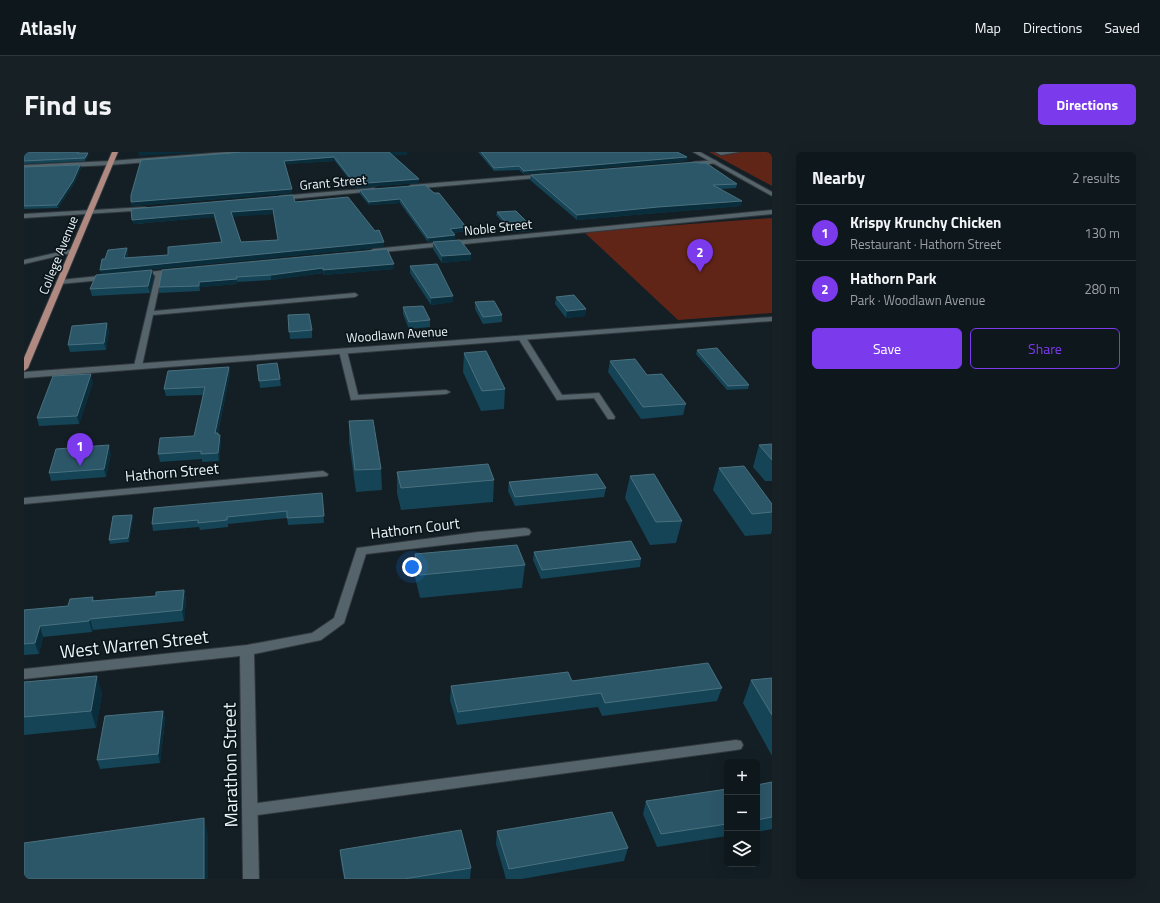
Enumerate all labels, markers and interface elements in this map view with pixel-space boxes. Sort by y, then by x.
text: Atlasly [20,13,77,42]
text: Map [975,17,1001,38]
text: Directions [1023,17,1082,38]
text: Saved [1104,17,1140,38]
text: Find us [24,83,112,126]
button: Directions [1038,84,1136,125]
text: Nearby [812,165,865,191]
text: 2 results [1072,168,1120,188]
street label: Grant Street [299,169,368,195]
text: Krispy Krunchy Chicken [850,211,1001,234]
street label: College Avenue [33,213,83,297]
street label: Noble Street [463,213,533,241]
text: 1 [821,223,829,243]
text: 130 m [1084,223,1120,243]
text: Restaurant · Hathorn Street [850,234,1001,254]
pin: 2 [687,239,713,272]
text: Hathorn Park [850,267,936,290]
text: 2 [821,279,829,299]
text: 280 m [1084,279,1120,299]
text: Park · Woodlawn Avenue [850,290,985,310]
street label: Woodlawn Avenue [346,320,448,348]
button: Save [812,328,962,369]
button: Share [970,328,1120,369]
pin: 1 [67,433,93,466]
street label: Hathorn Street [124,456,221,488]
street label: Hathorn Court [369,511,462,545]
your location [402,557,422,577]
street label: West Warren Street [58,623,210,665]
street label: Marathon Street [215,702,245,828]
map controls [724,759,760,867]
button: + [724,759,760,795]
button: − [724,795,760,831]
button: layers [724,831,760,867]

